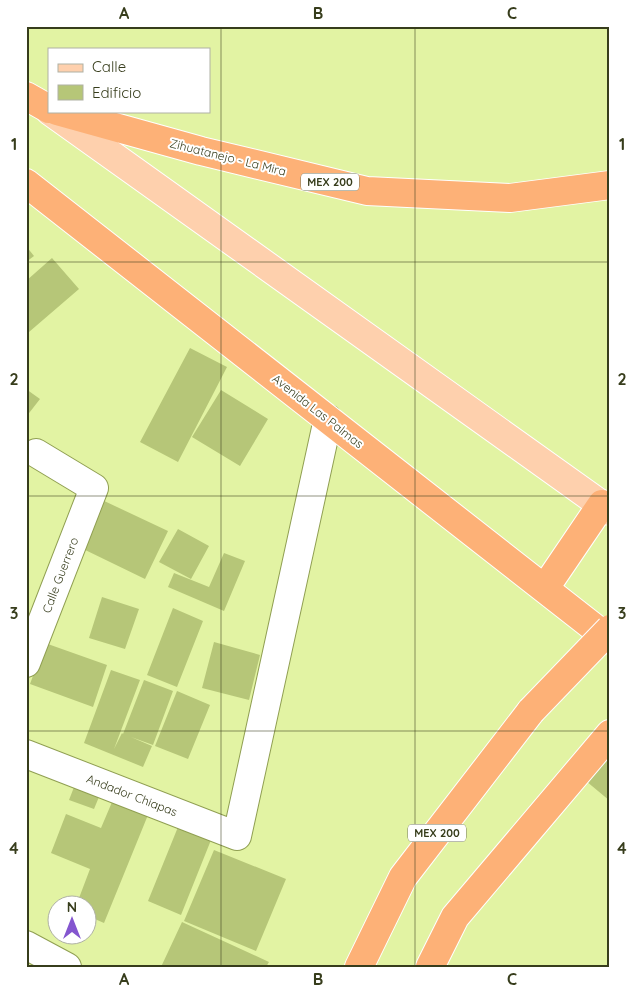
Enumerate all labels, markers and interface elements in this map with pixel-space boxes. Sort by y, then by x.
text: A [119,3,130,23]
text: B [313,3,323,23]
text: C [507,3,517,23]
legend [48,48,210,112]
text: Calle [92,57,126,76]
text: Edificio [92,83,141,102]
text: 1 [11,134,17,154]
text: 1 [619,134,625,154]
street label: Zihuatanejo - La Mira [168,135,288,179]
road number: MEX 200 [301,173,359,190]
text: 2 [9,369,19,389]
text: 2 [617,369,627,389]
street label: Avenida Las Palmas [270,371,367,451]
street label: Calle Guerrero [39,535,81,615]
text: 3 [10,603,18,623]
text: 3 [618,603,626,623]
street label: Andador Chiapas [84,771,180,819]
road number: MEX 200 [408,824,466,841]
text: 4 [9,838,19,858]
text: 4 [617,838,627,858]
north arrow [48,896,98,946]
text: N [67,898,77,916]
text: A [119,969,130,989]
text: B [313,969,323,989]
text: C [507,969,517,989]

